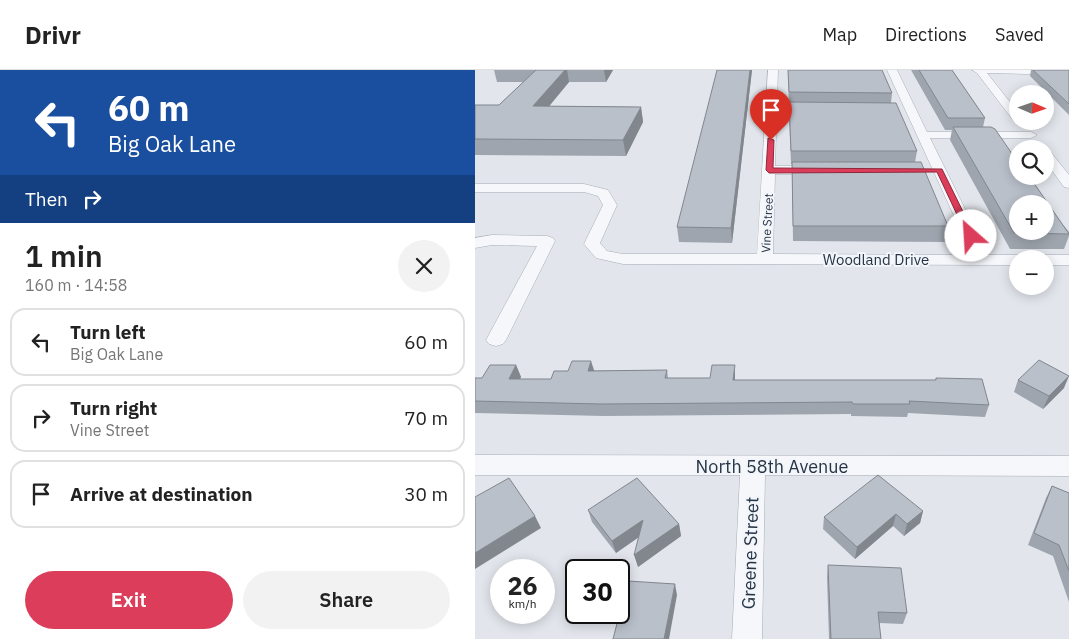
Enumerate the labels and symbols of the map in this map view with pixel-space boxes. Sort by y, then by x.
north arrow [1009,85,1054,130]
pin [750,89,792,140]
street label: Vine Street [758,193,776,253]
position arrow [944,209,996,261]
street label: Woodland Drive [823,250,929,269]
street label: North 58th Avenue [696,455,849,478]
street label: Greene Street [737,496,763,610]
speed limit sign: 30 [565,559,630,624]

